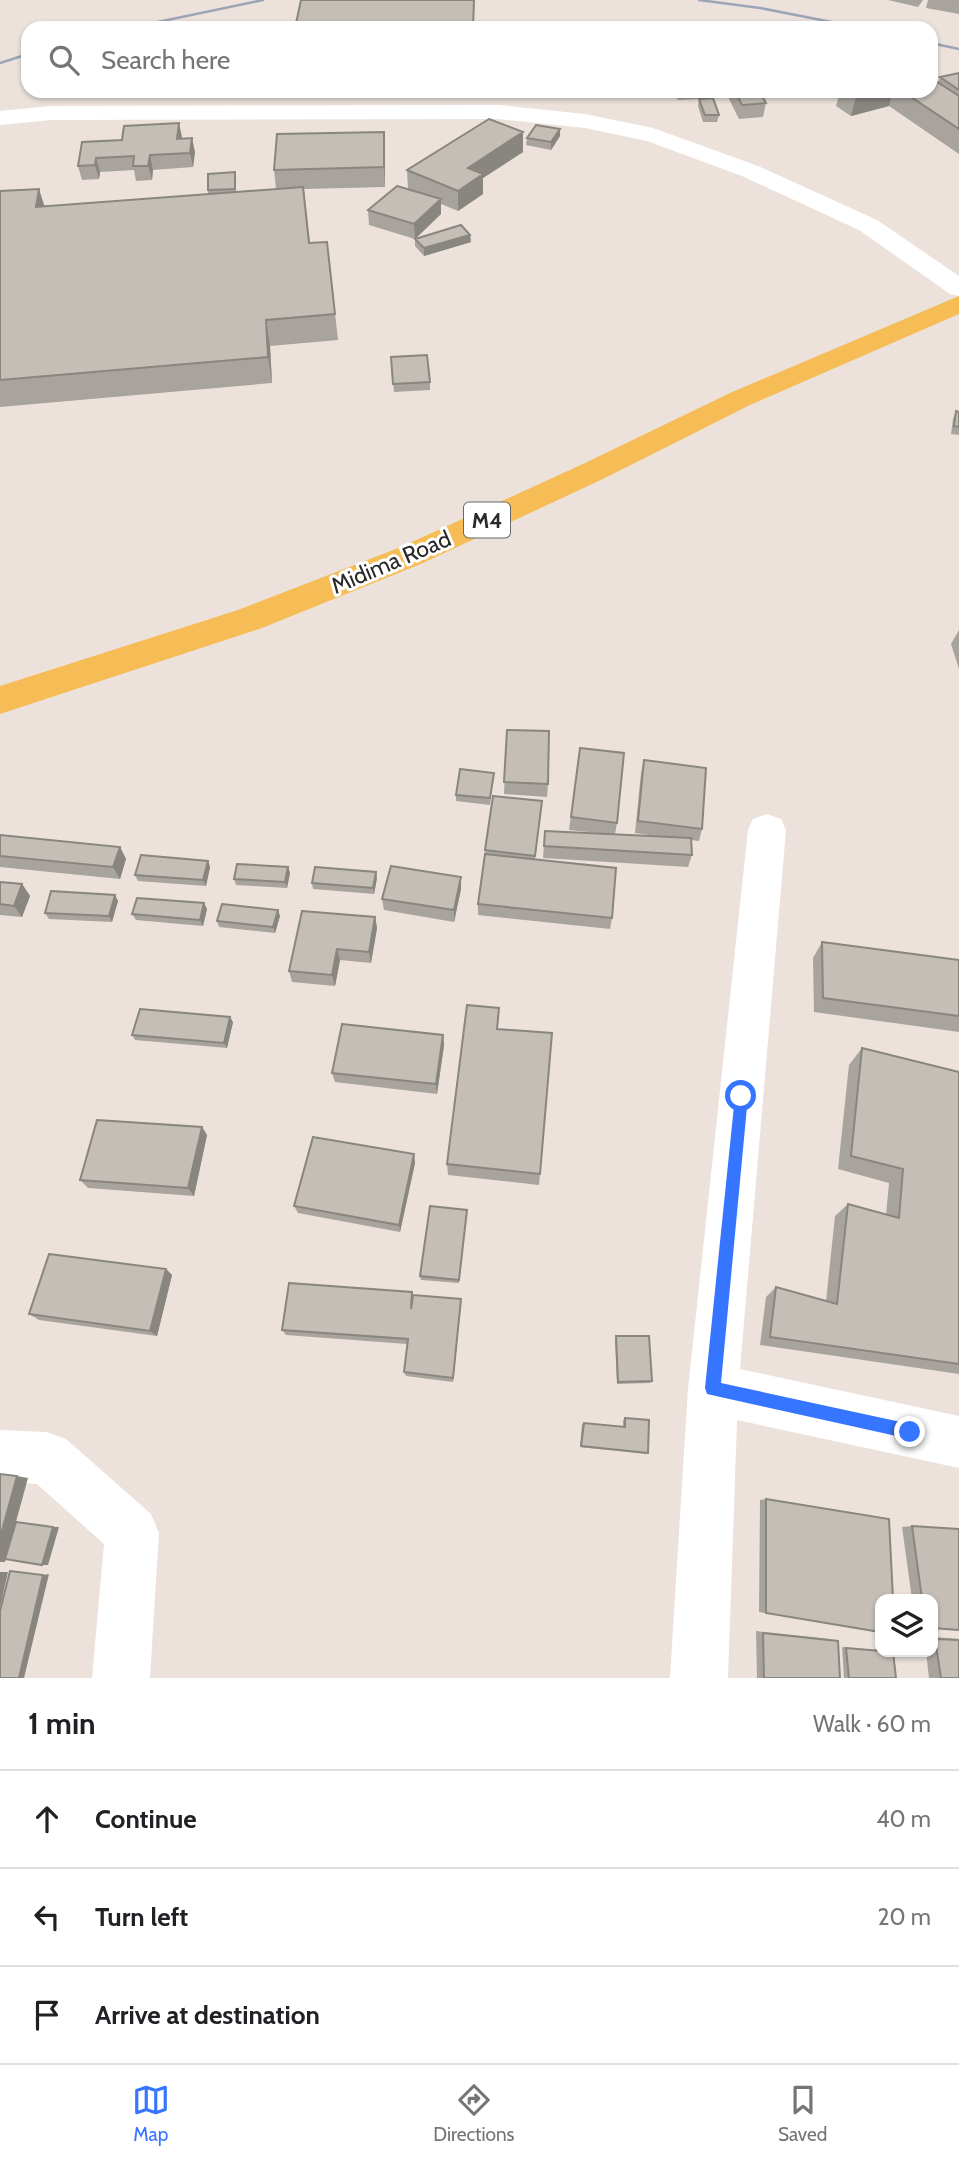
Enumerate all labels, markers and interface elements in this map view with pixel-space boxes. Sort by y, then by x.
search box [21,21,938,98]
icon: search [45,41,83,79]
text: Search here [101,44,230,76]
road number: M4 [464,503,510,538]
street label: Midima Road [327,524,455,600]
route start [725,1080,756,1111]
route end [894,1416,925,1447]
map controls [875,1594,938,1657]
button: layers [875,1594,938,1657]
text: 1 min [28,1705,96,1742]
text: Walk · 60 m [813,1710,931,1738]
icon: ahead [28,1800,66,1838]
text: Continue [95,1803,197,1835]
text: 40 m [876,1805,931,1833]
icon: left [28,1898,66,1936]
text: Turn left [95,1901,188,1933]
text: 20 m [878,1903,931,1931]
icon: arrive [28,1996,66,2034]
text: Arrive at destination [95,1999,320,2031]
tab: Map [132,2081,170,2146]
tab: Directions [433,2081,514,2146]
tab: Saved [778,2081,827,2146]

